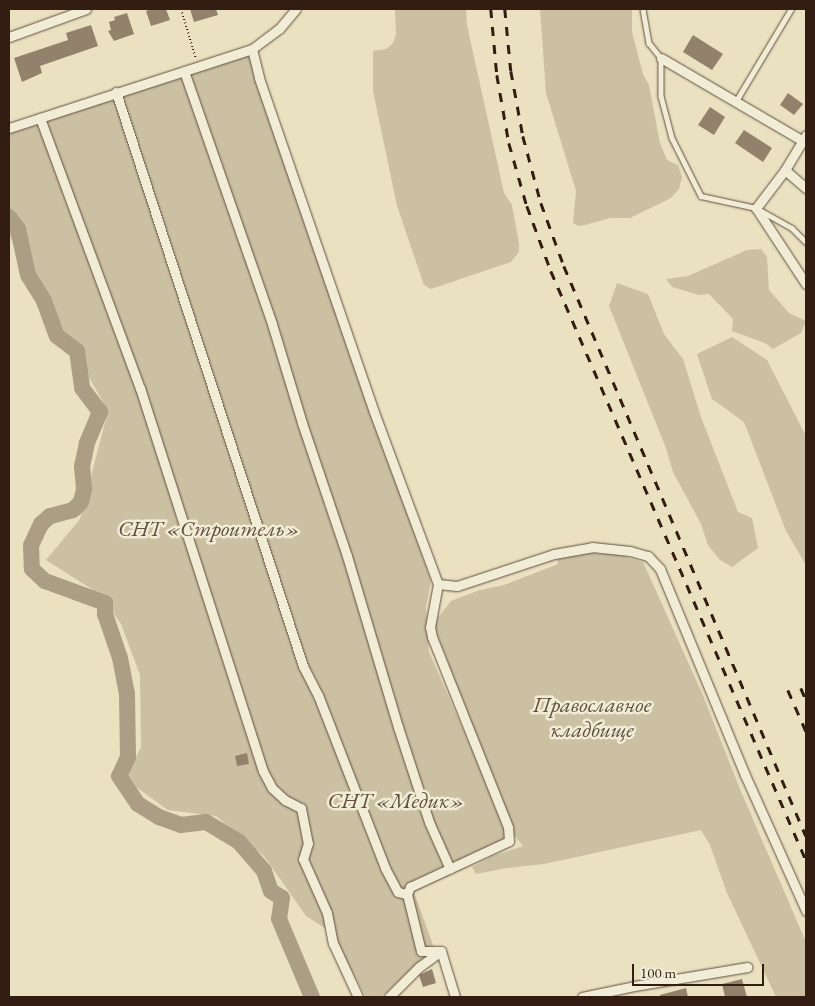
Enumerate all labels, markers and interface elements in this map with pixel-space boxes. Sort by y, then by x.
park label: СНТ «Строитель» [118,516,300,542]
park label: Православное кладбище [533,691,651,742]
park label: СНТ «Медик» [328,788,464,814]
scale bar [635,954,768,986]
text: 100 m [640,963,676,982]

